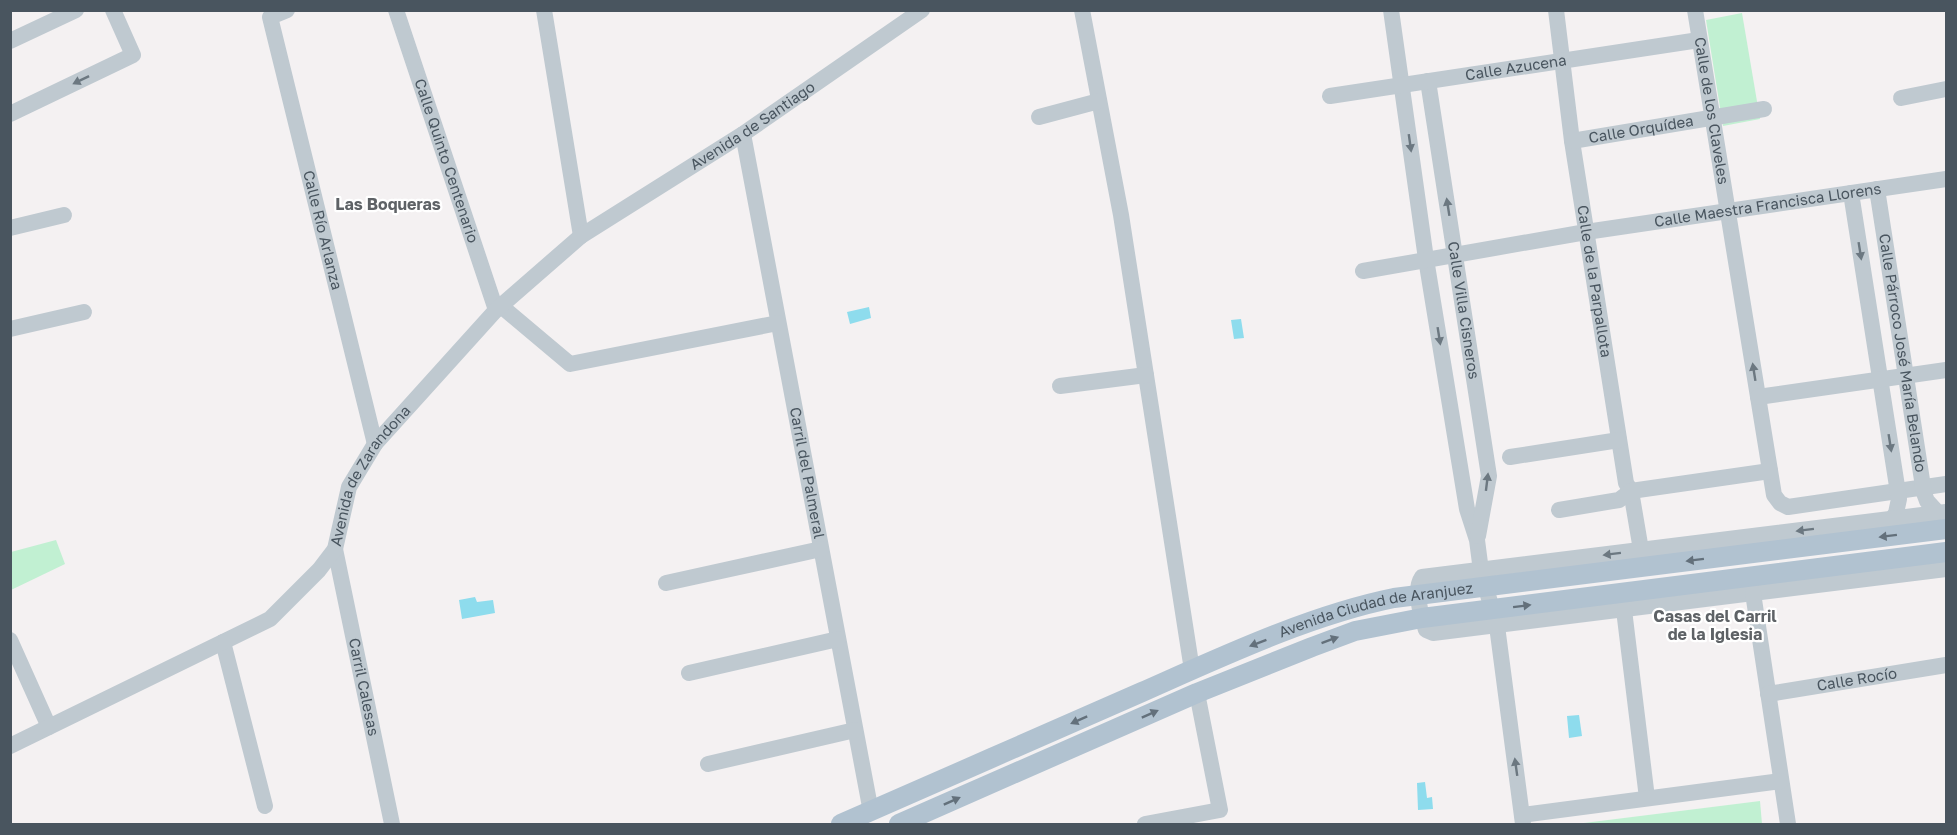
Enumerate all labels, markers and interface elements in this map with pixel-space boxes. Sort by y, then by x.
street label: Calle de los Claveles [1692,36,1733,186]
street label: Calle Azucena [1464,50,1568,83]
one-way arrow [72,76,89,85]
street label: Calle Quinto Centenario [411,76,483,245]
street label: Avenida de Santiago [686,77,818,173]
street label: Calle Orquídea [1587,111,1695,146]
one-way arrow [1405,134,1414,153]
street label: Calle Río Arlanza [300,169,347,292]
street label: Calle Maestra Francisca Llorens [1653,179,1882,230]
district label: Las Boqueras [335,194,441,214]
one-way arrow [1444,197,1453,216]
street label: Calle de la Parpallota [1574,204,1616,359]
street label: Calle Párroco José María Belando [1876,232,1931,473]
street label: Calle Villa Cisneros [1445,240,1484,380]
one-way arrow [1856,241,1865,260]
one-way arrow [1434,327,1443,346]
one-way arrow [1749,362,1758,381]
street label: Avenida de Zarandona [326,401,414,548]
street label: Carril del Palmeral [787,406,829,540]
one-way arrow [1886,434,1895,453]
one-way arrow [1482,473,1492,492]
one-way arrow [1796,525,1815,534]
one-way arrow [1879,531,1898,541]
one-way arrow [1602,549,1621,558]
one-way arrow [1685,555,1704,565]
street label: Avenida Ciudad de Aranjuez [1276,578,1474,640]
one-way arrow [1512,601,1531,611]
district label: Casas del Carril de la Iglesia [1653,606,1777,644]
one-way arrow [1321,635,1339,644]
street label: Carril Calesas [346,636,384,737]
one-way arrow [1249,639,1267,648]
street label: Calle Rocío [1815,663,1898,694]
one-way arrow [1141,709,1159,718]
one-way arrow [1070,715,1087,724]
one-way arrow [1511,757,1520,776]
one-way arrow [944,796,962,806]

